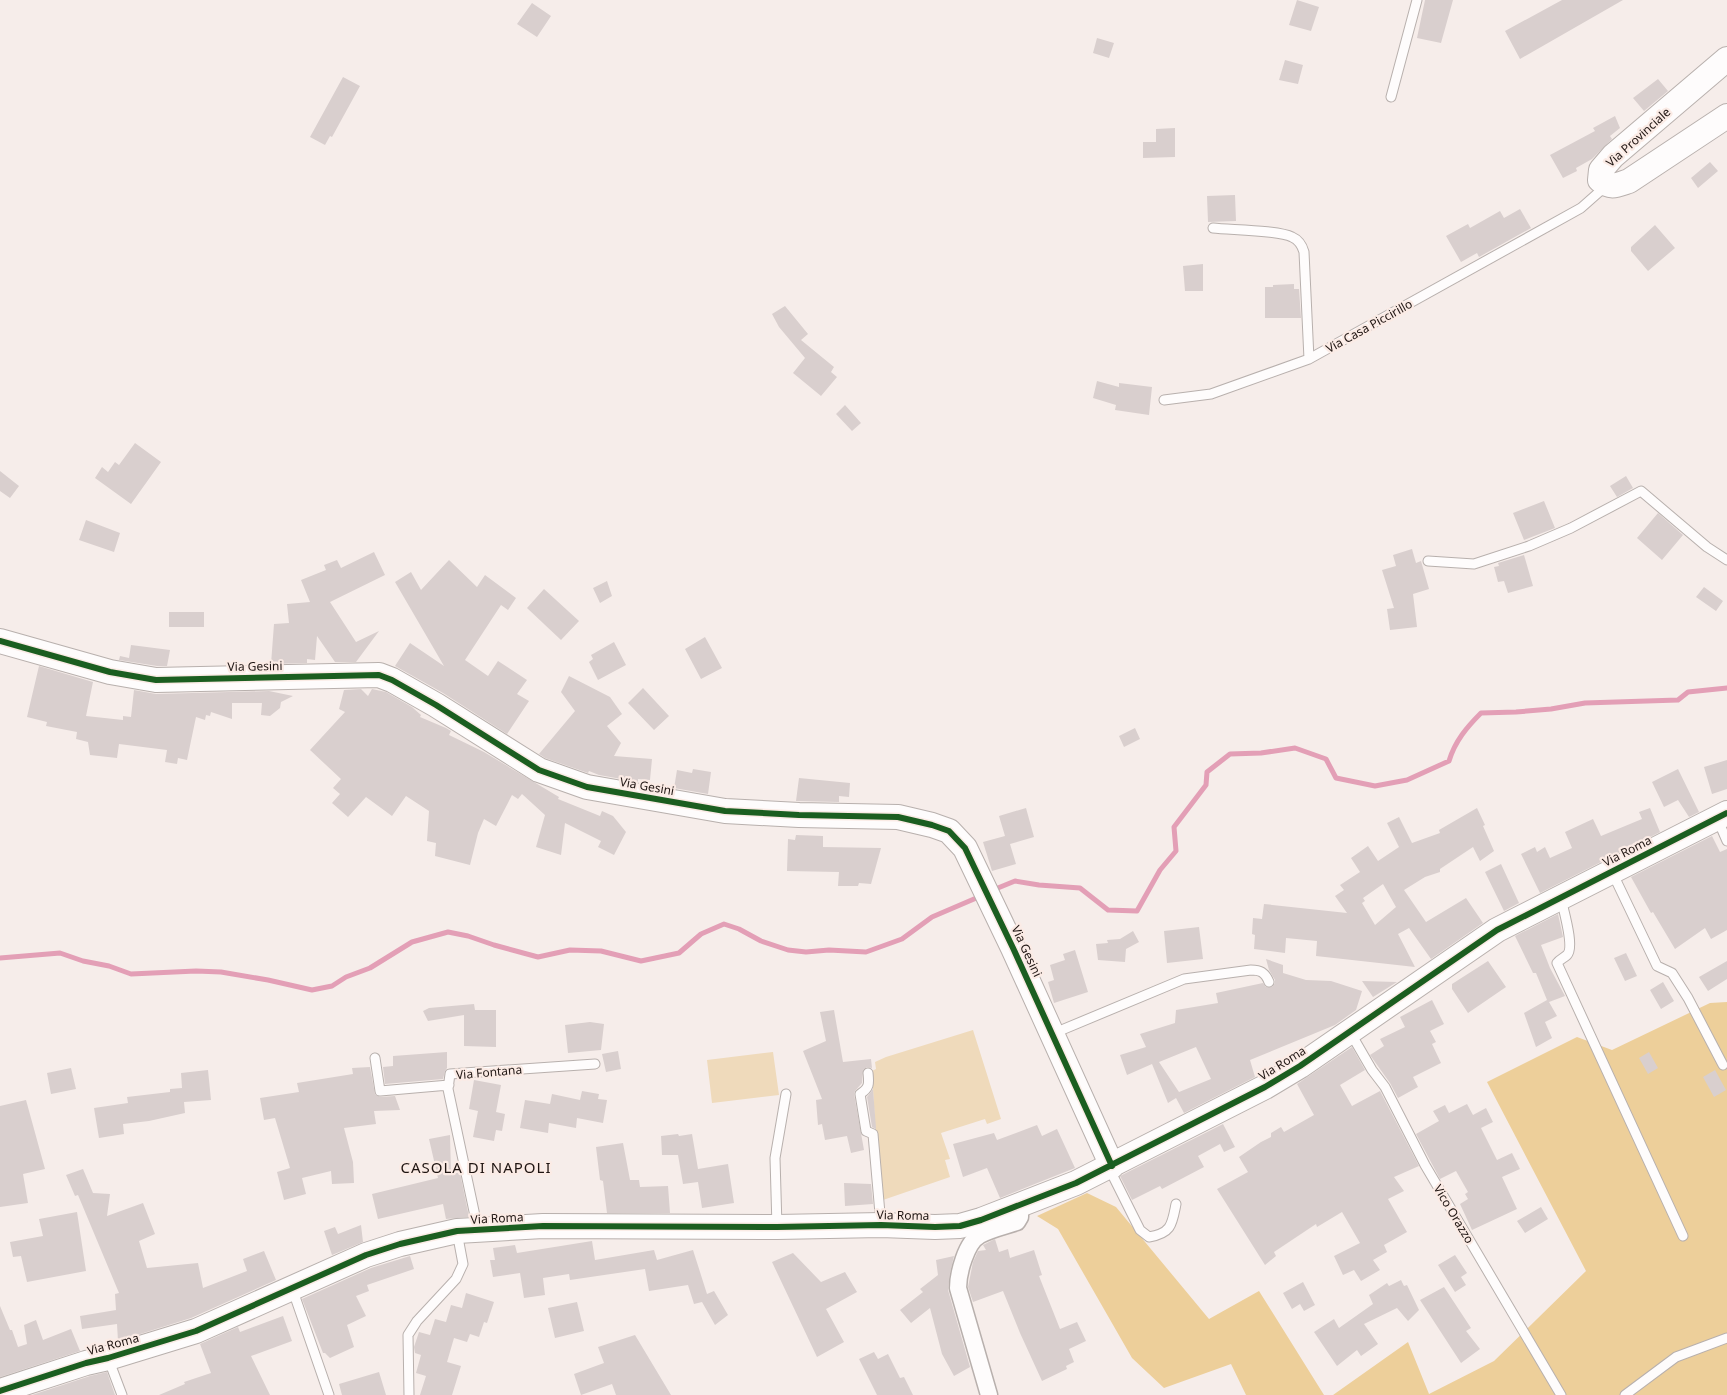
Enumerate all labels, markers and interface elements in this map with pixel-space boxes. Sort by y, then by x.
street label: Via Provinciale [1602,103,1674,170]
street label: Via Casa Piccirillo [1323,295,1415,357]
street label: Via Gesini [227,657,283,675]
street label: Via Gesini [618,773,676,799]
street label: Via Roma [1600,831,1654,871]
street label: Via Gesini [1008,922,1046,980]
street label: Via Roma [1255,1042,1309,1084]
street label: Via Fontana [455,1061,523,1083]
district label: CASOLA DI NAPOLI [400,1157,552,1177]
street label: Vico Orazzo [1430,1181,1478,1247]
street label: Via Roma [876,1206,930,1224]
street label: Via Roma [470,1208,524,1228]
street label: Via Roma [85,1329,141,1359]

